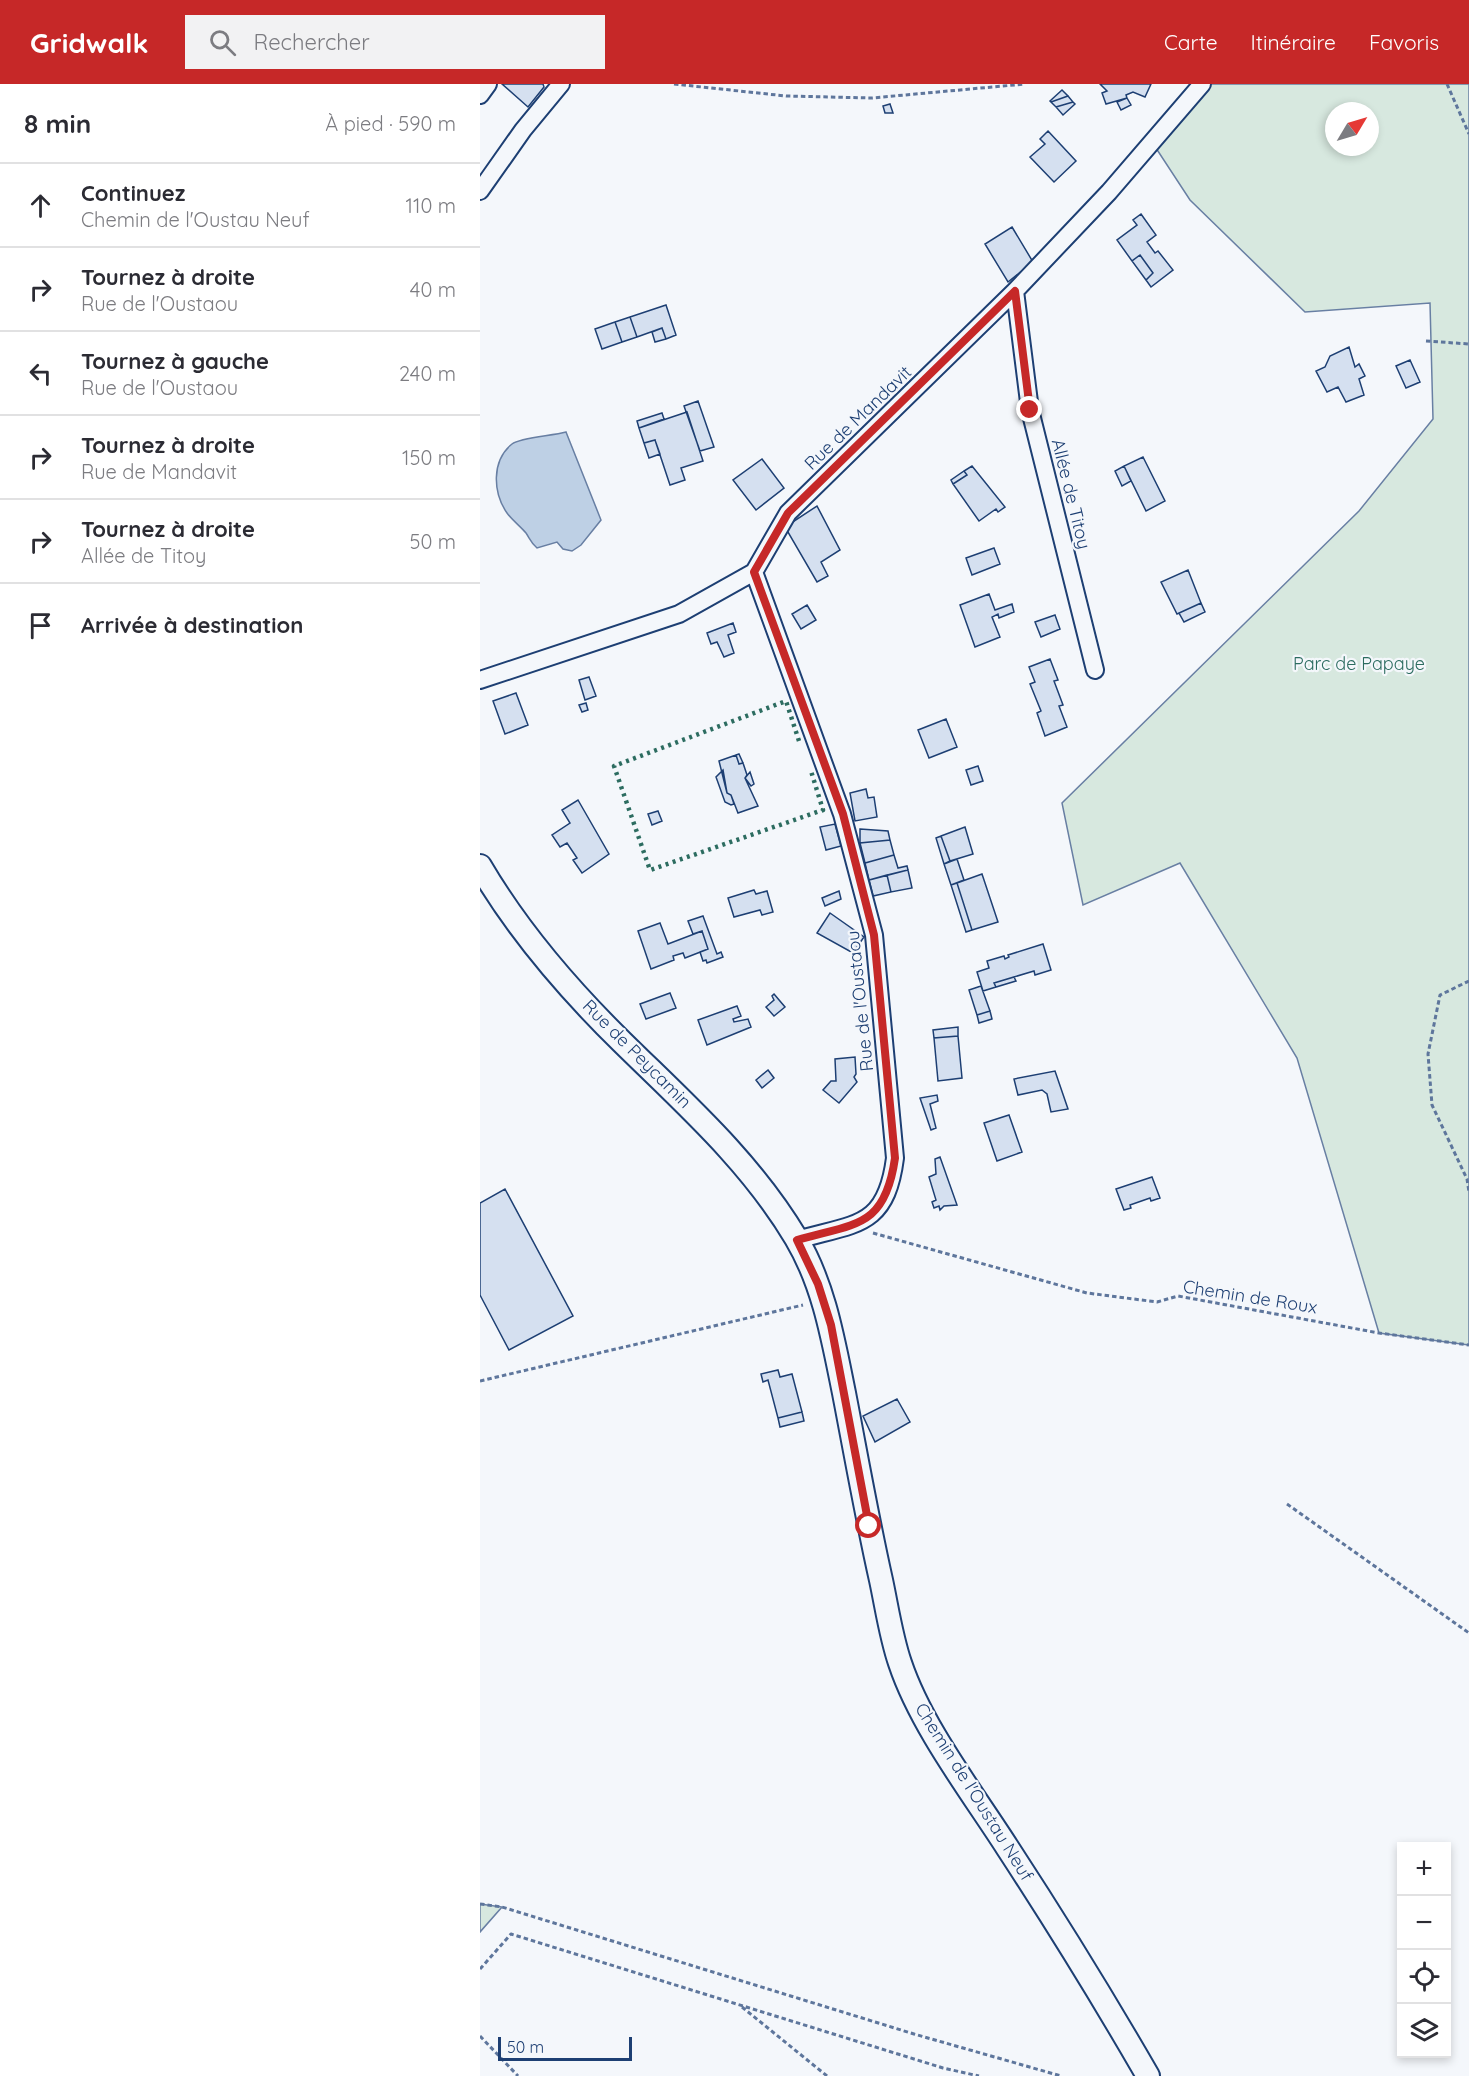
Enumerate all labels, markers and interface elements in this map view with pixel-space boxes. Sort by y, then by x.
search box [185,15,605,69]
text: Gridwalk [30,25,149,60]
icon: search [206,26,239,59]
text: Rechercher [254,28,370,56]
text: Carte [1164,29,1218,55]
text: Itinéraire [1251,29,1336,55]
text: Favoris [1369,29,1439,55]
north arrow [1325,102,1379,156]
text: 8 min [24,107,91,140]
text: À pied · 590 m [325,111,456,136]
text: Continuez [81,179,185,207]
icon: ahead [24,189,57,222]
text: 110 m [406,193,456,218]
text: Chemin de l'Oustau Neuf [81,207,310,232]
text: Tournez à droite [81,263,255,291]
icon: right [24,273,57,306]
text: 40 m [410,277,456,302]
text: Rue de l'Oustaou [81,291,238,316]
text: Tournez à gauche [81,347,269,375]
icon: left [24,357,57,390]
text: 240 m [399,361,456,386]
street label: Rue de Mandavit [799,361,916,475]
text: Rue de l'Oustaou [81,375,238,400]
route end [1016,396,1042,422]
text: Tournez à droite [81,431,255,459]
street label: Allée de Titoy [1047,436,1096,551]
icon: right [24,441,57,474]
text: 150 m [402,445,456,470]
text: Rue de Mandavit [81,459,237,484]
text: Tournez à droite [81,515,255,543]
icon: right [24,525,57,558]
text: 50 m [410,529,456,554]
text: Allée de Titoy [81,543,206,568]
icon: arrive [24,609,57,642]
text: Arrivée à destination [81,611,303,639]
park label: Parc de Papaye [1293,652,1425,675]
street label: Rue de l'Oustaou [841,930,878,1073]
street label: Rue de Peycamin [578,994,697,1113]
street label: Chemin de Roux [1181,1275,1319,1319]
route start [855,1512,881,1538]
street label: Chemin de l'Oustau Neuf [910,1698,1039,1886]
map controls [1397,1842,1451,2058]
button: + [1397,1842,1451,1896]
button: − [1397,1896,1451,1950]
button: locate [1397,1950,1451,2004]
button: layers [1397,2004,1451,2058]
scale bar [498,2034,632,2062]
text: 50 m [507,2037,544,2057]

